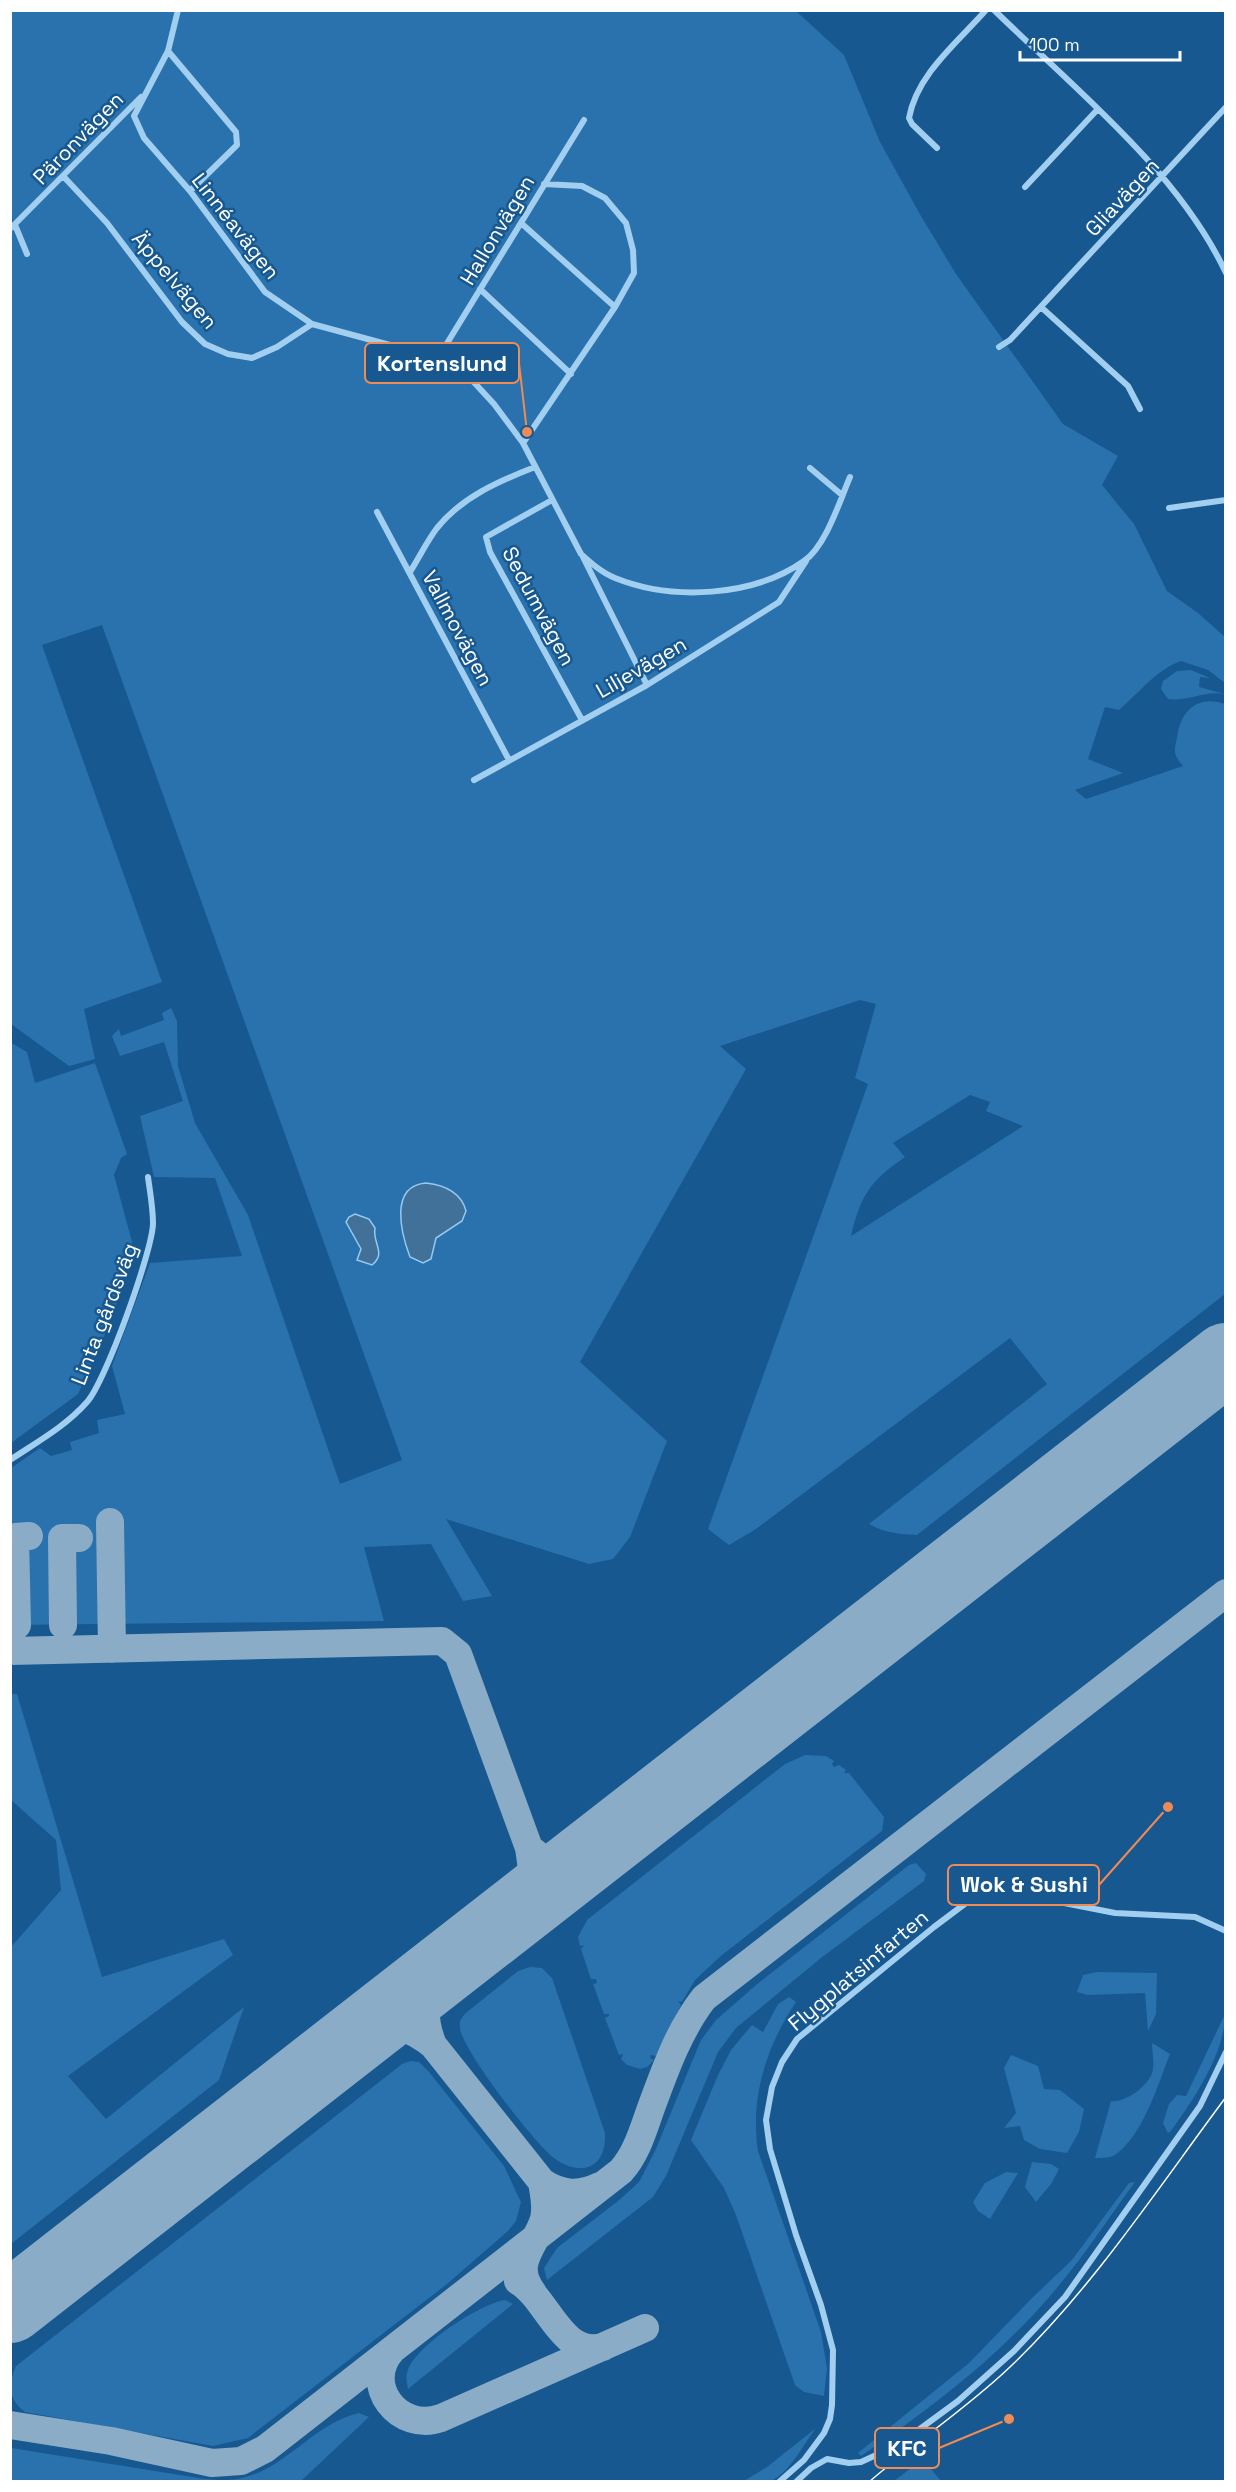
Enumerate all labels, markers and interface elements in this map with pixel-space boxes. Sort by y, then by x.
scale bar [1020,24,1180,62]
text: 100 m [1029,33,1080,56]
street label: Päronvägen [27,86,129,190]
street label: Gliavägen [1079,152,1165,242]
street label: Linnéavägen [186,167,286,285]
street label: Hallonvägen [454,170,540,290]
street label: Äppelvägen [126,226,224,334]
callout: Kortenslund [365,343,519,383]
text: Kortenslund [377,349,507,377]
street label: Sedumvägen [496,542,582,670]
street label: Vallmovägen [416,566,500,690]
street label: Liljevägen [591,630,691,704]
street label: Linta gårdsväg [65,1239,143,1389]
callout: Wok & Sushi [948,1865,1099,1905]
text: Wok & Sushi [960,1870,1088,1898]
street label: Flygplatsinfarten [782,1903,934,2037]
callout: KFC [875,2428,939,2468]
text: KFC [887,2434,927,2462]

